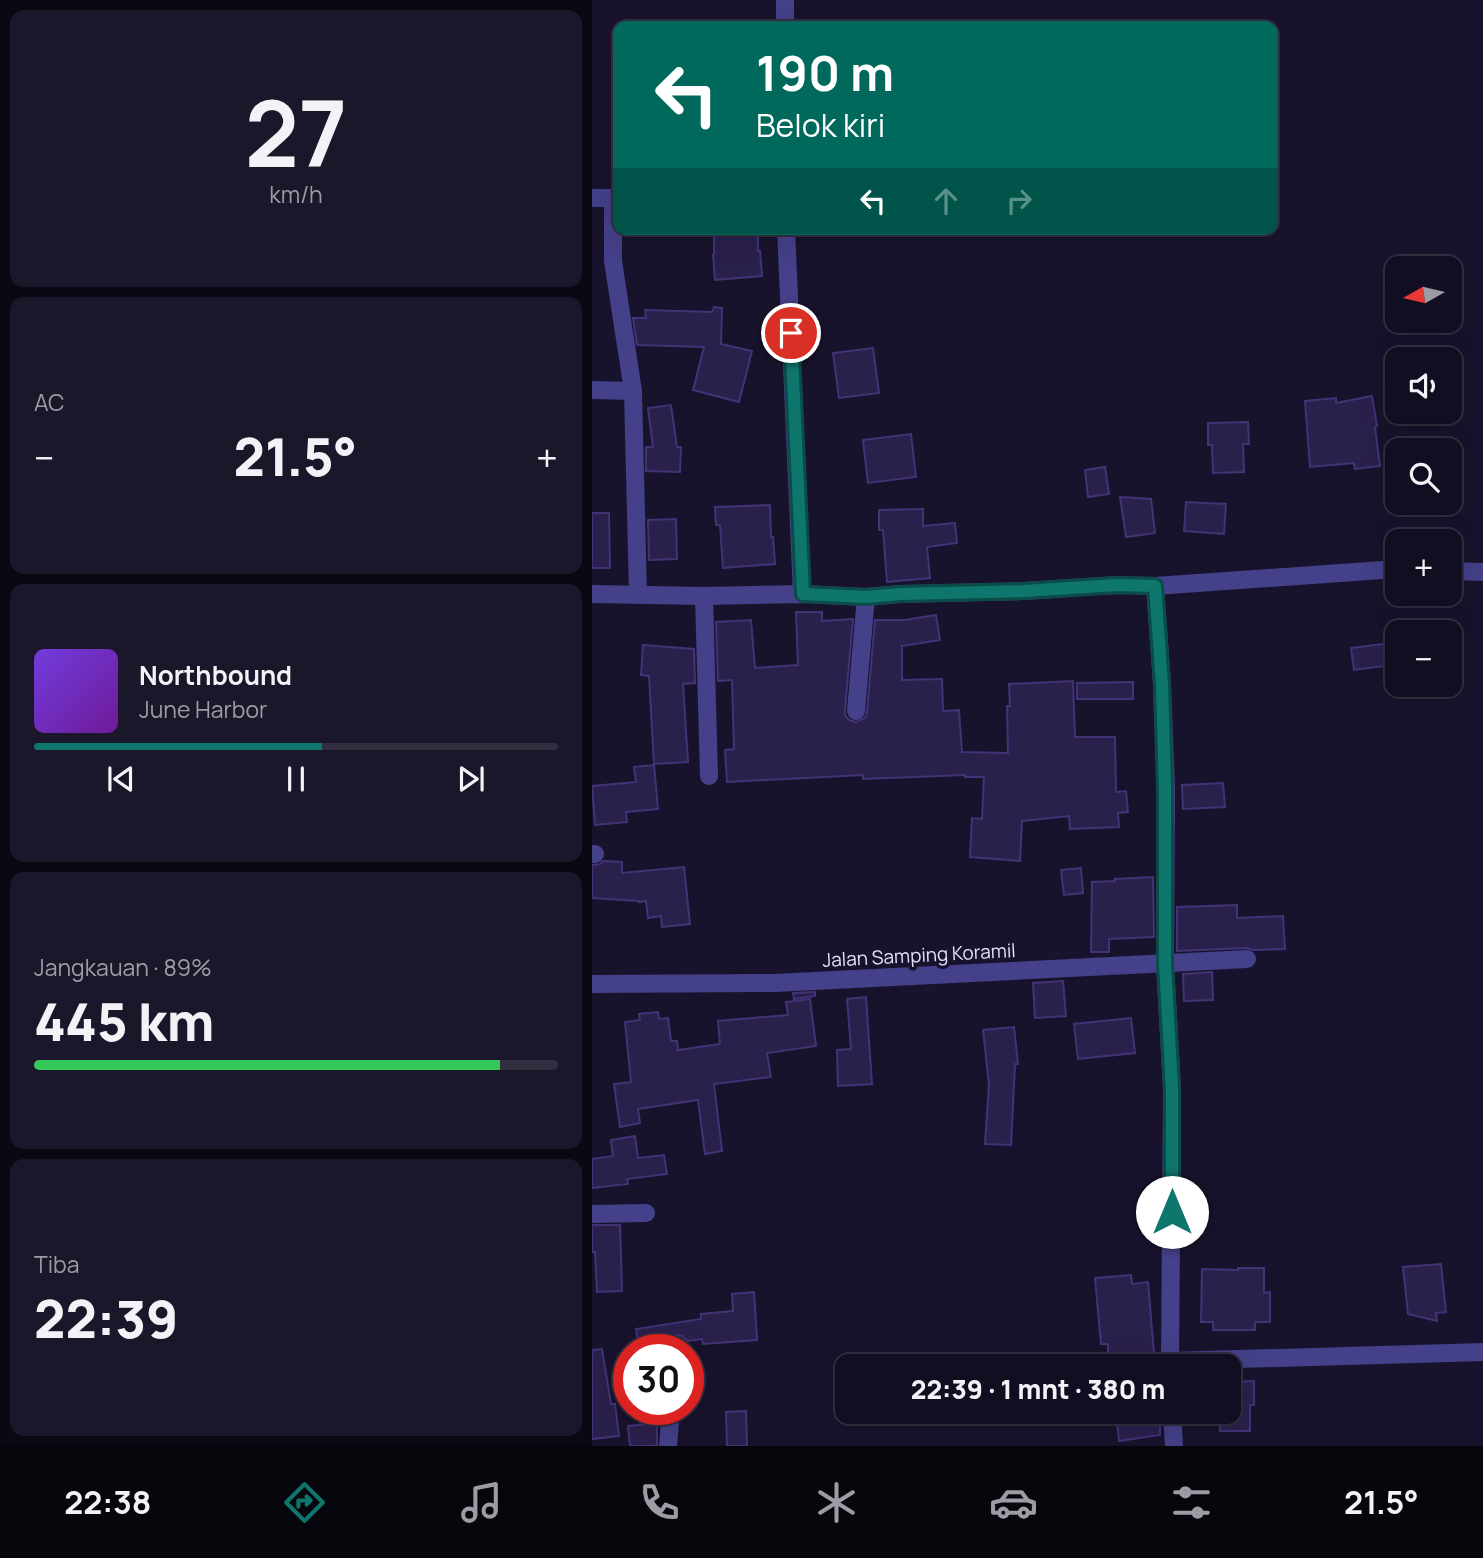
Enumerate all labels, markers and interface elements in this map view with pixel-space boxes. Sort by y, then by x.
text: 190 m [756,39,894,106]
icon: left [641,49,732,140]
text: 27 [245,70,347,194]
text: Belok kiri [756,103,885,147]
text: km/h [269,178,323,210]
icon: left [854,182,892,220]
icon: ahead [927,182,965,220]
icon: right [1000,182,1038,220]
north arrow [1385,256,1462,332]
map controls [1385,256,1462,697]
pin [761,303,821,363]
icon: arrive [772,314,810,352]
button: sound [1385,347,1462,424]
text: AC [34,386,65,418]
text: 21.5° [234,421,357,492]
text: − [34,431,55,483]
text: + [536,431,558,483]
button: search [1385,438,1462,515]
button: + [1385,529,1462,606]
button: − [1385,620,1462,697]
text: Northbound [139,657,292,693]
text: June Harbor [139,693,267,725]
icon: previous [102,760,140,798]
icon: pause [277,760,315,798]
icon: next [452,760,490,798]
street label: Jalan Samping Koramil [822,937,1016,973]
text: Jangkauan · 89% [34,951,212,983]
text: 445 km [34,986,214,1057]
position arrow [1135,1175,1209,1249]
text: Tiba [34,1248,79,1280]
text: 22:39 [34,1283,178,1354]
speed limit sign: 30 [613,1334,704,1425]
text: 22:39 · 1 mnt · 380 m [911,1371,1165,1407]
icon: directions [280,1478,329,1527]
icon: music [457,1478,506,1527]
icon: phone [635,1478,684,1527]
icon: climate [812,1478,861,1527]
icon: car [989,1478,1038,1527]
icon: filters [1167,1478,1216,1527]
text: 22:38 [64,1480,151,1524]
text: 21.5° [1344,1480,1419,1524]

